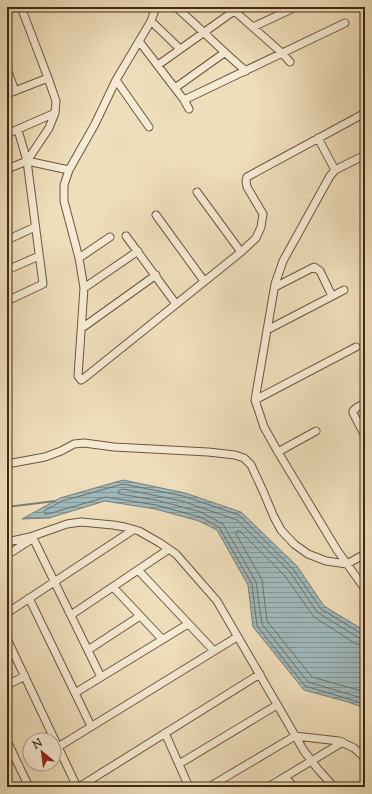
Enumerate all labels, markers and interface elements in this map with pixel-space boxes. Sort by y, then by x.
north arrow [22,732,62,772]
text: N [29,735,46,754]

